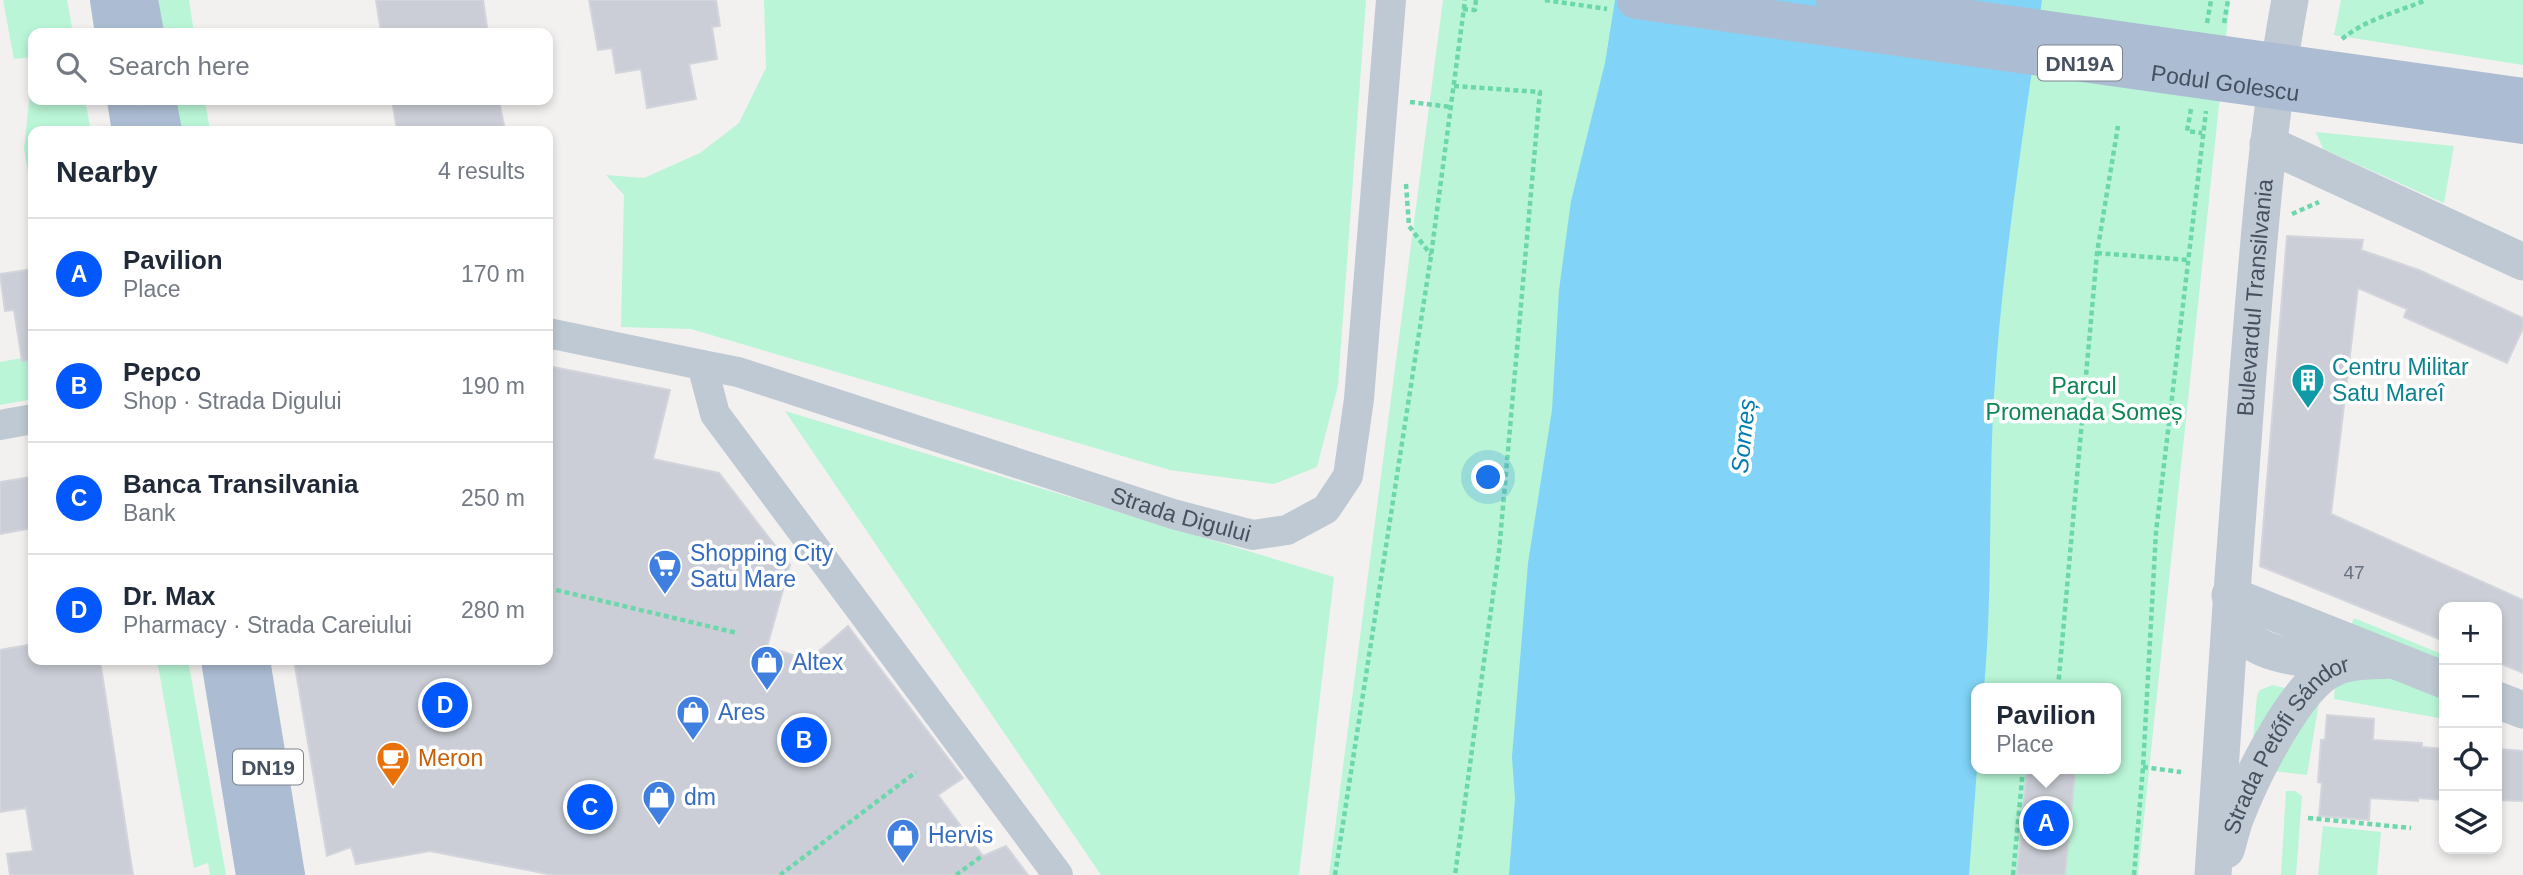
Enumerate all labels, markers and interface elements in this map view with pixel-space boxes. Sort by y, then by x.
search box [28,28,553,105]
road number: DN19A [2038,46,2122,80]
icon: search [52,48,90,86]
text: Search here [108,51,250,81]
street label: Podul Golescu [2149,60,2301,106]
text: Nearby [56,155,158,188]
text: 4 results [438,158,525,184]
street label: Bulevardul Transilvania [2232,177,2278,417]
text: Pavilion [123,245,223,275]
text: A [71,261,87,287]
text: 170 m [461,261,525,287]
text: Place [123,276,181,302]
place label: Centru Militar Satu Mareî [2332,354,2469,406]
text: Pepco [123,357,201,387]
building icon: Centru Militar Satu Mareî [2289,361,2327,410]
text: B [71,373,87,399]
text: 190 m [461,373,525,399]
park label: Parcul Promenada Someș [1986,373,2182,425]
text: Shop · Strada Digului [123,388,342,414]
water label: Someș [1726,397,1760,475]
your location [1471,460,1505,494]
text: Banca Transilvania [123,469,359,499]
street label: Strada Digului [1108,482,1254,547]
text: C [71,485,87,511]
text: 250 m [461,485,525,511]
text: Bank [123,500,175,526]
place label: Shopping City Satu Mare [690,540,834,592]
supermarket icon: Shopping City Satu Mare [646,547,684,596]
house number: 47 [2343,562,2365,583]
text: Dr. Max [123,581,216,611]
text: D [71,597,87,623]
text: 280 m [461,597,525,623]
map controls [2439,602,2502,854]
button: + [2439,602,2502,665]
text: Pharmacy · Strada Careiului [123,612,412,638]
shop icon: Altex [748,643,786,692]
place label: Altex [792,649,844,675]
street label: Strada Petőfi Sándor [2218,651,2352,837]
button: − [2439,665,2502,728]
pin: D [422,679,468,731]
popup [1971,683,2121,774]
shop icon: Ares [674,693,712,742]
place label: Ares [718,699,765,725]
text: Pavilion [1996,700,2096,730]
pin: B [781,714,827,766]
button: locate [2439,728,2502,791]
text: Place [1996,731,2054,757]
cafe icon: Meron [374,739,412,788]
place label: Meron [418,745,483,771]
road number: DN19 [233,750,303,784]
shop icon: dm [640,778,678,827]
pin: C [567,781,613,833]
place label: dm [684,784,716,810]
button: layers [2439,791,2502,854]
pin: A [2023,797,2069,849]
shop icon: Hervis [884,816,922,865]
place label: Hervis [928,822,993,848]

